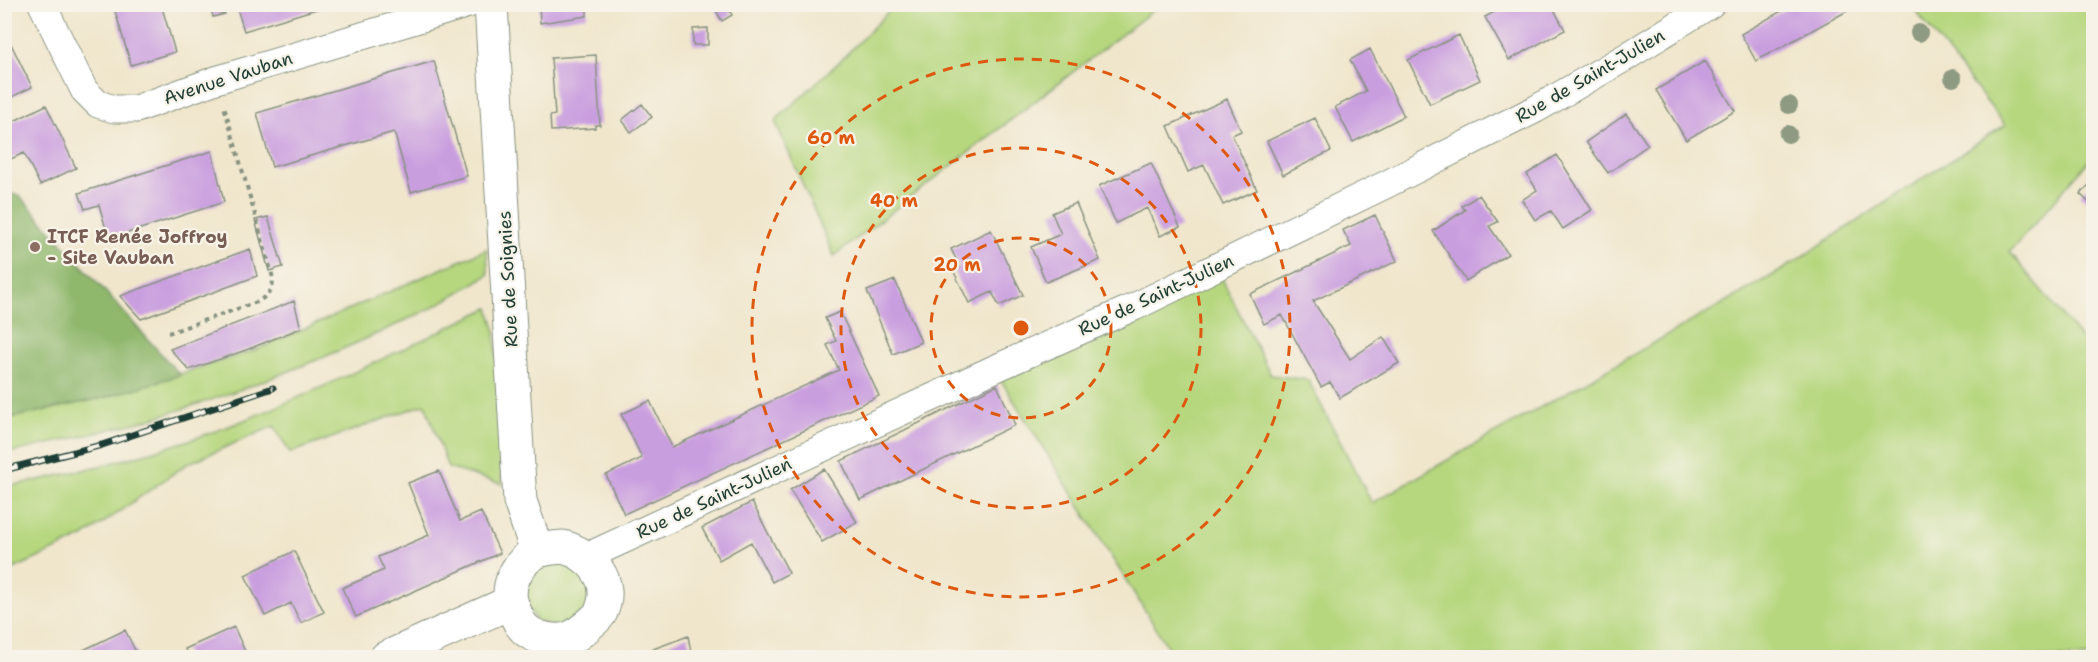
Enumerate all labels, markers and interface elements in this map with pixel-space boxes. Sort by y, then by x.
street label: Rue de Saint-Julien [1511,23,1669,129]
street label: Avenue Vauban [160,46,296,110]
text: 60 m [807,126,855,150]
text: 40 m [870,189,918,213]
street label: Rue de Soignies [492,210,524,348]
place label: ITCF Renée Joffroy - Site Vauban [47,225,228,270]
marker: ITCF Renée Joffroy - Site Vauban [28,240,42,254]
street label: Rue de Saint-Julien [1074,248,1238,342]
text: 20 m [933,253,981,277]
centre of rings [1011,318,1031,338]
street label: Rue de Saint-Julien [632,451,796,545]

